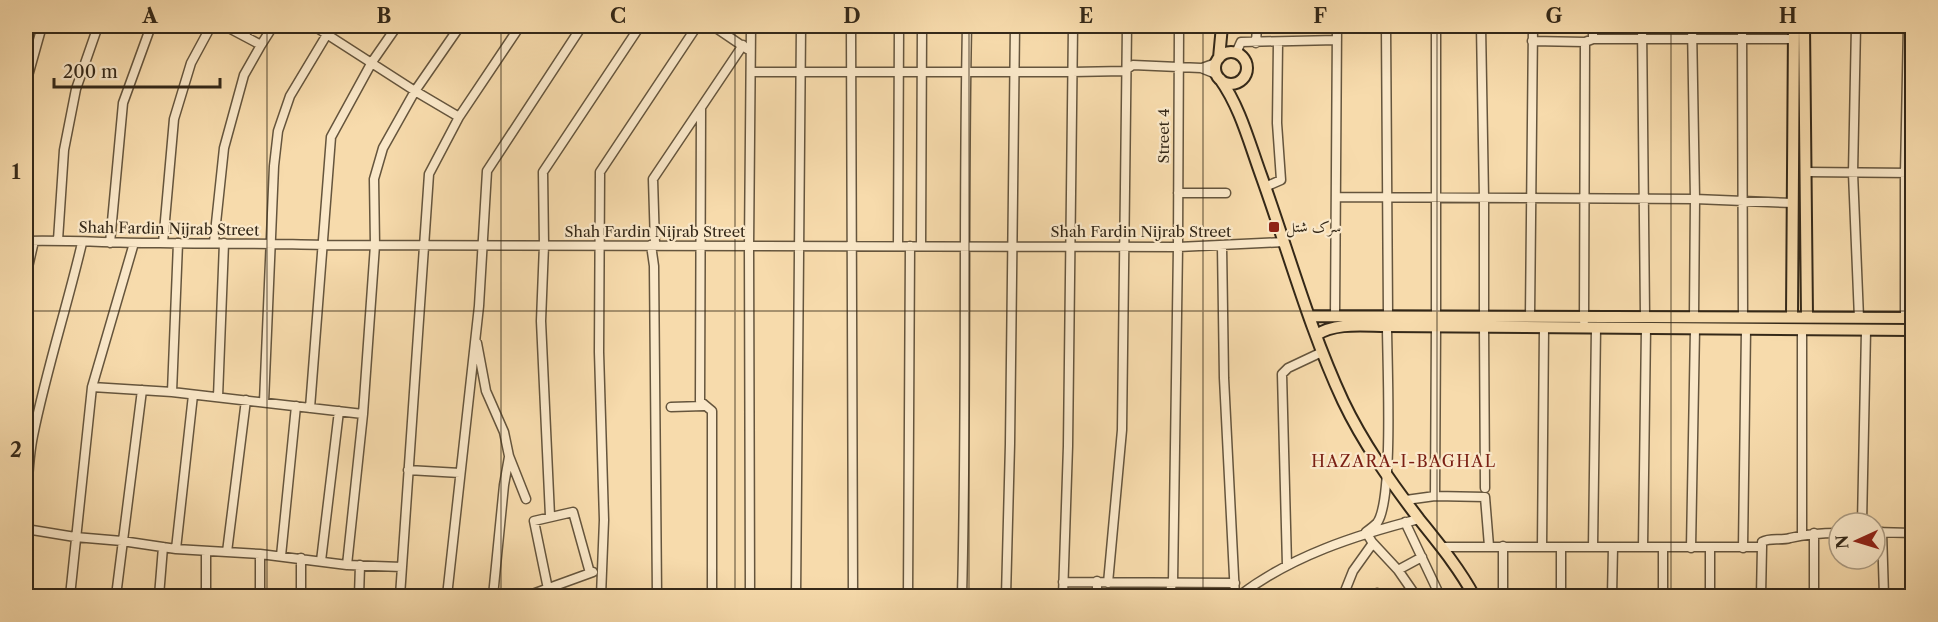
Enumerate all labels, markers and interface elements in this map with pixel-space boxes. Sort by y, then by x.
text: A [141,4,158,28]
text: B [377,4,392,28]
text: C [610,4,626,28]
text: D [843,4,861,28]
text: E [1079,4,1093,28]
text: F [1313,4,1327,28]
text: G [1546,4,1563,28]
text: H [1779,4,1797,28]
scale bar [54,51,220,89]
text: 200 m [63,61,118,83]
street label: Street 4 [1154,108,1173,164]
text: 1 [12,160,21,184]
street label: Shah Fardin Nijrab Street [78,217,260,240]
place label: سرک شتل [1286,217,1341,238]
marker: سرک شتل [1267,220,1281,234]
street label: Shah Fardin Nijrab Street [565,222,746,241]
street label: Shah Fardin Nijrab Street [1051,222,1232,241]
text: 2 [10,438,22,462]
district label: HAZARA-I-BAGHAL [1311,451,1497,471]
north arrow [1827,511,1887,571]
text: N [1832,534,1852,550]

